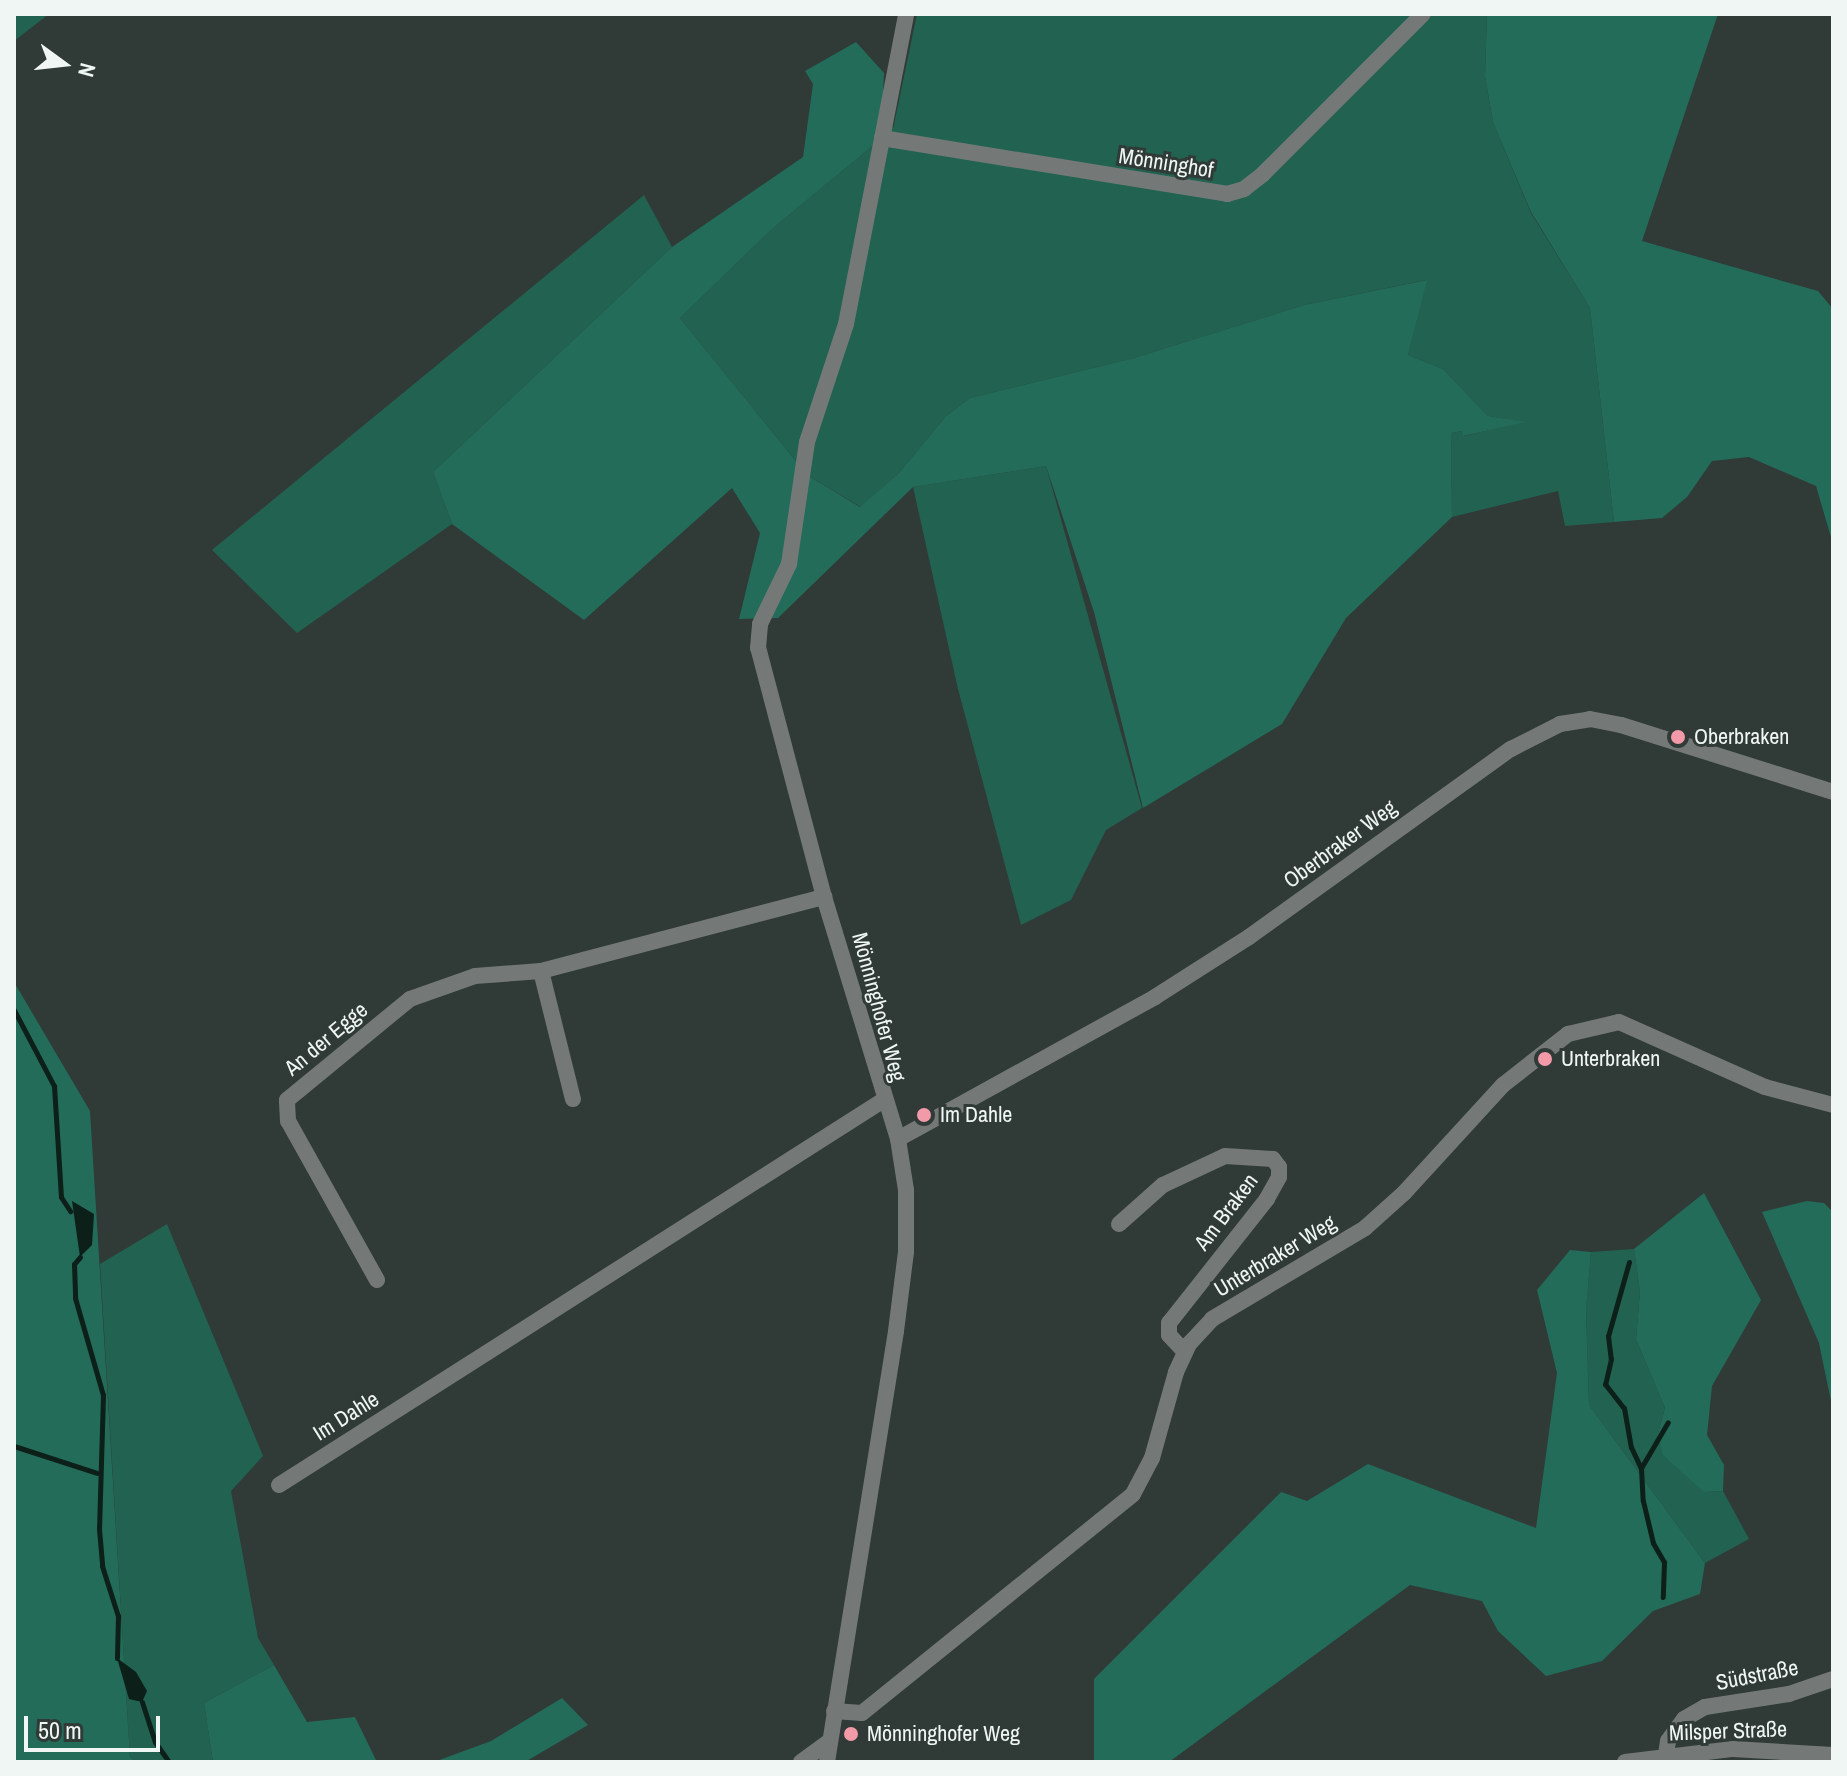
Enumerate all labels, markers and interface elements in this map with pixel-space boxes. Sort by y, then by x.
north arrow [24,24,104,104]
text: N [71,60,103,80]
street label: Mönninghof [1117,143,1215,183]
place label: Oberbraken [1694,724,1789,750]
marker: Oberbraken [1669,728,1687,746]
street label: Oberbraker Weg [1278,794,1402,894]
street label: Mönninghofer Weg [846,930,912,1084]
street label: An der Egge [279,997,373,1081]
place label: Unterbraken [1561,1046,1660,1072]
marker: Unterbraken [1536,1050,1554,1068]
place label: Im Dahle [940,1102,1012,1128]
marker: Im Dahle [915,1106,933,1124]
street label: Am Braken [1189,1168,1263,1256]
street label: Unterbraker Weg [1209,1209,1341,1303]
street label: Im Dahle [308,1386,384,1446]
street label: Südstraße [1714,1654,1800,1696]
scale bar [28,1700,164,1750]
text: 50 m [38,1714,82,1746]
street label: Milsper Straße [1668,1716,1788,1746]
place label: Mönninghofer Weg [867,1721,1020,1747]
marker: Mönninghofer Weg [842,1725,860,1743]

